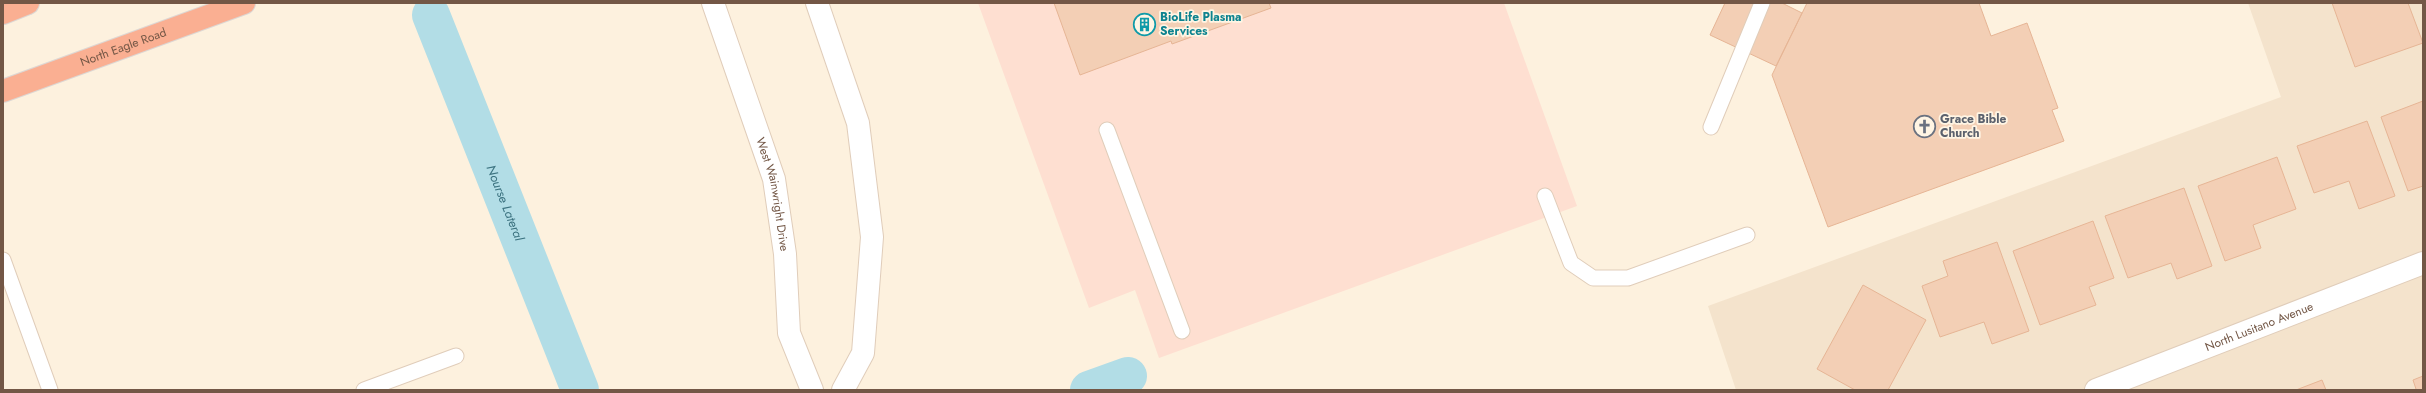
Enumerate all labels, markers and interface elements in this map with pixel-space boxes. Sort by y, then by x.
place label: BioLife Plasma Services [1160,8,1242,40]
building icon: BioLife Plasma Services [1131,11,1157,37]
street label: North Eagle Road [78,23,169,71]
place label: Grace Bible Church [1940,110,2006,142]
church icon: Grace Bible Church [1911,113,1937,139]
street label: West Wainwright Drive [751,135,793,252]
water label: Nourse Lateral [482,162,529,245]
street label: North Lusitano Avenue [2202,297,2316,356]

